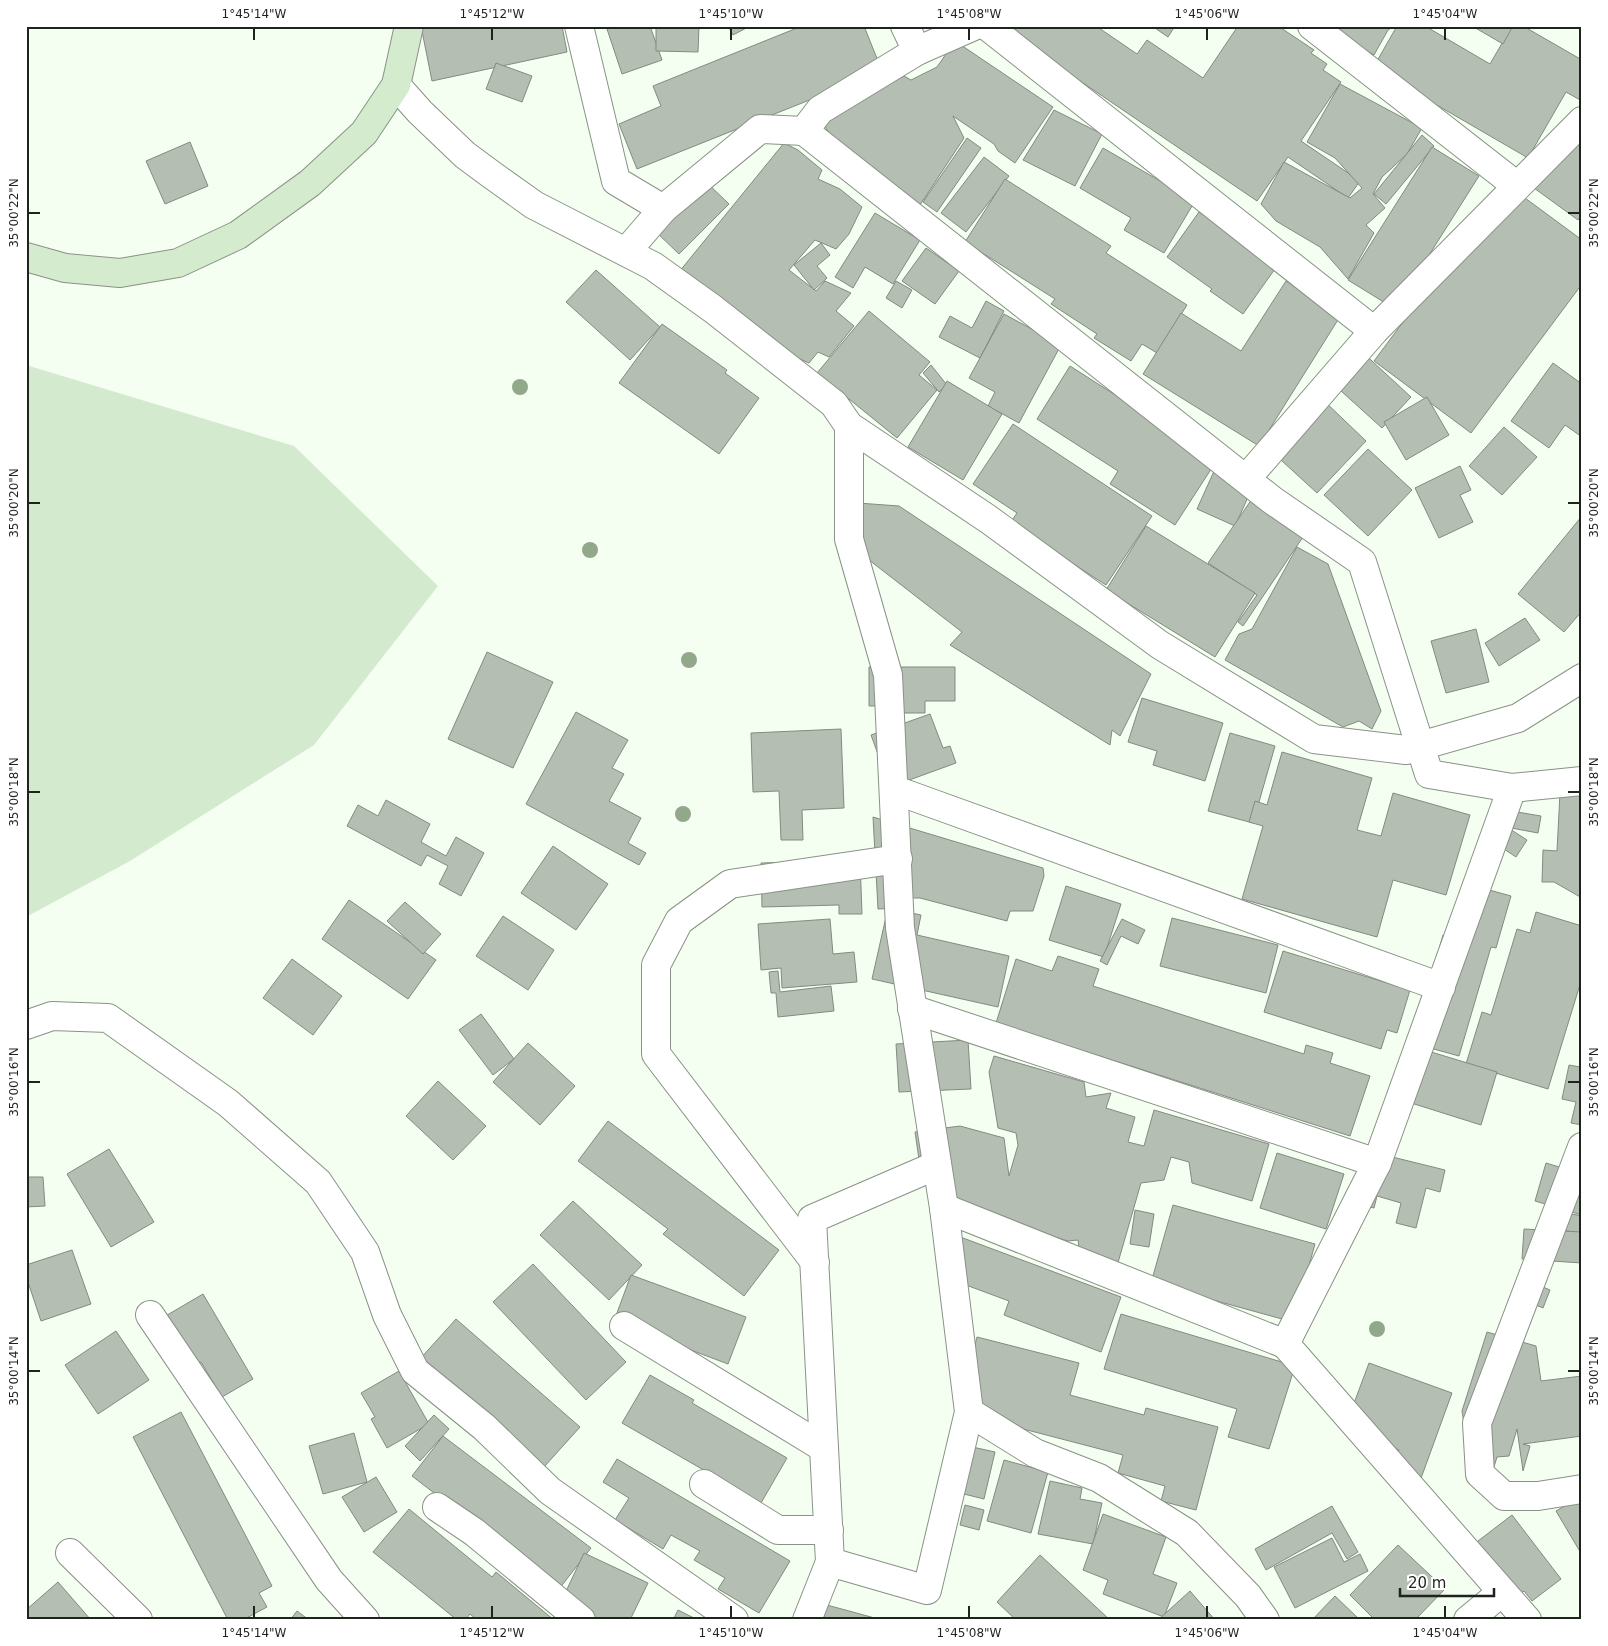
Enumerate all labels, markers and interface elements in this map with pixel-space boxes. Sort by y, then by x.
text: 1°45'14"W [222,7,287,21]
text: 1°45'12"W [460,7,525,21]
text: 1°45'10"W [699,7,764,21]
text: 1°45'08"W [937,7,1002,21]
text: 1°45'06"W [1175,7,1240,21]
text: 1°45'04"W [1413,7,1478,21]
text: 35°00'22"N [7,178,21,248]
text: 35°00'22"N [1587,178,1601,248]
text: 35°00'20"N [7,468,21,538]
text: 35°00'20"N [1587,468,1601,538]
text: 35°00'18"N [7,757,21,827]
text: 35°00'18"N [1587,757,1601,827]
text: 35°00'16"N [7,1047,21,1117]
text: 35°00'16"N [1587,1047,1601,1117]
text: 35°00'14"N [7,1336,21,1406]
text: 35°00'14"N [1587,1336,1601,1406]
scale bar [1400,1566,1494,1598]
text: 20 m [1408,1574,1446,1592]
text: 1°45'14"W [222,1626,287,1640]
text: 1°45'12"W [460,1626,525,1640]
text: 1°45'10"W [699,1626,764,1640]
text: 1°45'08"W [937,1626,1002,1640]
text: 1°45'06"W [1175,1626,1240,1640]
text: 1°45'04"W [1413,1626,1478,1640]

